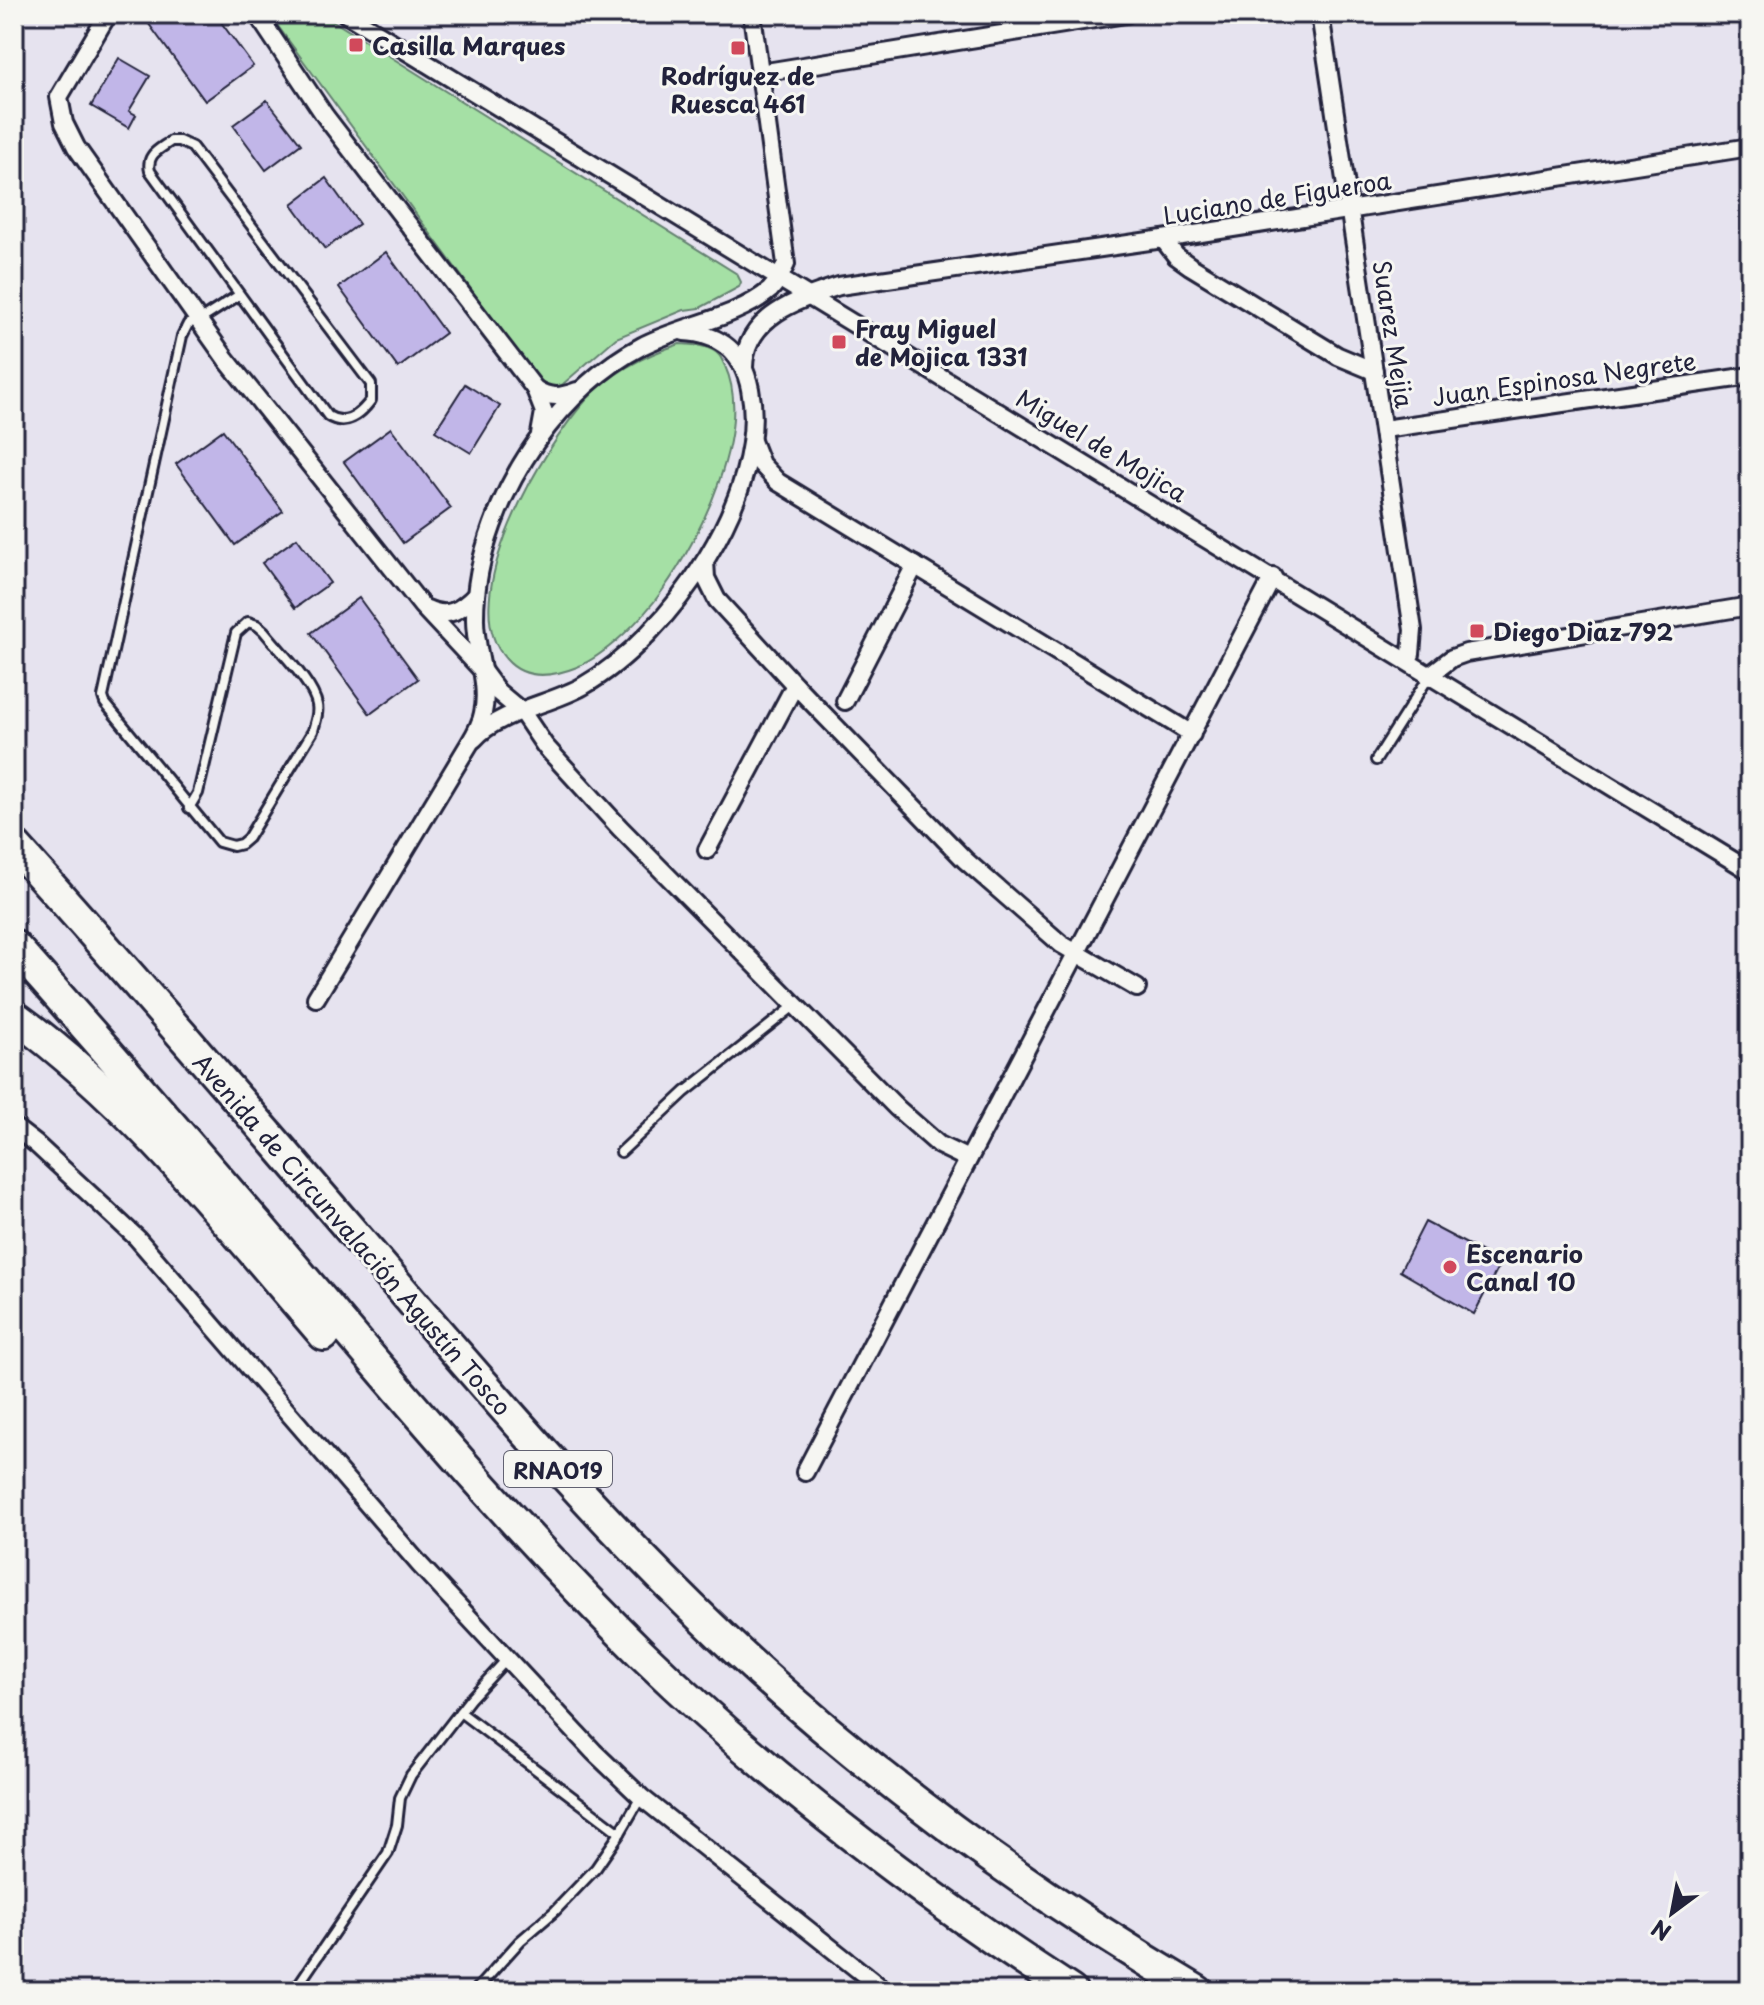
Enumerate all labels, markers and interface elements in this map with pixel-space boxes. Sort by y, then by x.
place label: Casilla Marques [372,27,566,63]
marker: Casilla Marques [347,36,365,54]
marker: Rodríguez de Ruesca 461 [729,39,747,57]
place label: Rodríguez de Ruesca 461 [661,57,815,121]
street label: Luciano de Figueroa [1160,161,1394,233]
street label: Suarez Mejia [1365,258,1423,411]
place label: Fray Miguel de Mojica 1331 [855,310,1027,374]
marker: Fray Miguel de Mojica 1331 [830,333,848,351]
street label: Juan Espinosa Negrete [1430,342,1698,414]
street label: Miguel de Mojica [1010,380,1194,510]
place label: Diego Diaz 792 [1493,613,1673,649]
marker: Diego Diaz 792 [1468,622,1486,640]
street label: Avenida de Circunvalación Agustín Tosco [185,1045,521,1423]
place label: Escenario Canal 10 [1466,1235,1583,1299]
marker: Escenario Canal 10 [1441,1258,1459,1276]
road number: RNA019 [504,1451,612,1487]
north arrow [1632,1873,1712,1953]
text: N [1644,1913,1677,1950]

